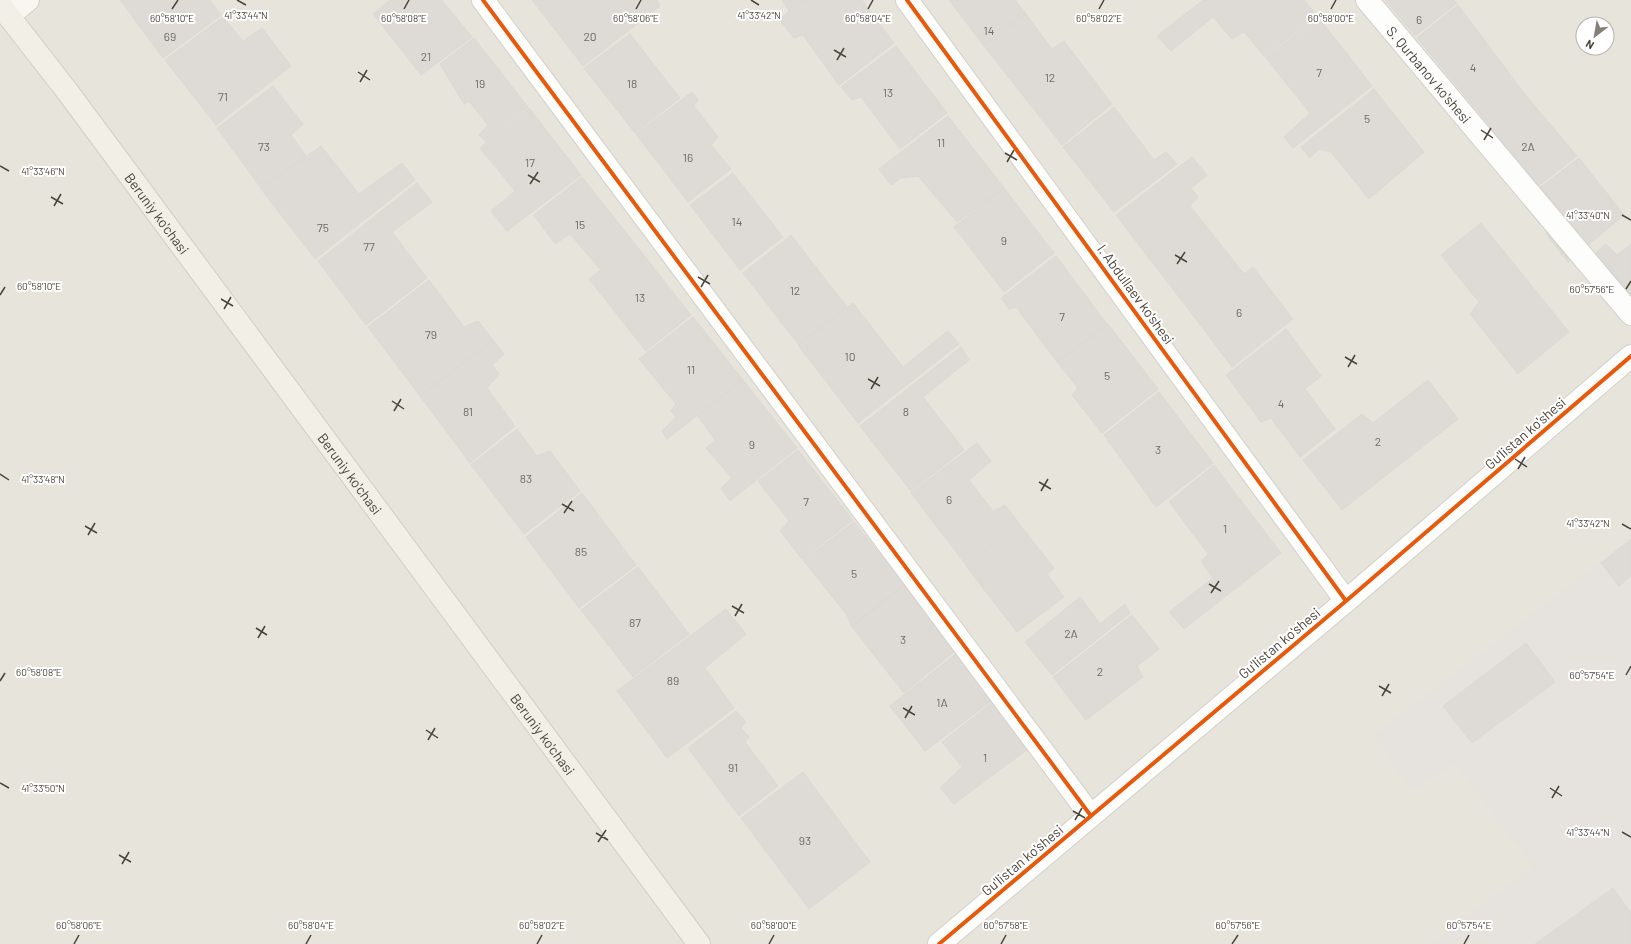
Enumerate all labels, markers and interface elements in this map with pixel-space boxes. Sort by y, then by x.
text: 41°33'44"N [224,9,268,21]
text: 41°33'42"N [737,9,781,21]
text: 60°58'10"E [150,12,194,24]
text: 60°58'08"E [381,12,427,24]
text: 60°58'06"E [613,12,659,24]
text: 60°58'04"E [845,12,891,24]
text: 60°58'02"E [1076,12,1122,24]
text: 60°58'00"E [1308,12,1354,24]
house number: 6 [1416,12,1422,26]
north arrow [1575,16,1615,56]
street label: S. Qurbanov ko'shesi [1384,22,1475,126]
house number: 14 [984,23,994,37]
house number: 69 [164,29,176,43]
house number: 20 [583,29,597,43]
text: N [1583,38,1596,52]
house number: 21 [421,49,431,63]
house number: 4 [1470,60,1476,74]
house number: 7 [1316,65,1322,79]
house number: 12 [1045,70,1055,84]
house number: 19 [475,76,485,90]
house number: 18 [627,76,637,90]
house number: 13 [883,85,893,99]
house number: 71 [218,89,228,103]
house number: 5 [1364,111,1370,125]
house number: 11 [937,135,945,149]
house number: 73 [258,139,270,153]
house number: 2A [1521,139,1535,153]
house number: 16 [683,150,693,164]
house number: 17 [525,155,535,169]
text: 41°33'46"N [21,165,65,177]
street label: Beruniy ko'chasi [122,169,193,257]
text: 41°33'40"N [1566,209,1610,221]
house number: 14 [732,214,742,228]
house number: 15 [575,217,585,231]
house number: 75 [317,220,329,234]
house number: 9 [1001,233,1007,247]
house number: 77 [363,239,375,253]
street label: I. Abdullaev ko'shesi [1094,241,1178,347]
text: 60°58'10"E [17,280,61,292]
house number: 12 [790,283,800,297]
text: 60°57'56"E [1570,283,1614,295]
house number: 13 [635,290,645,304]
house number: 6 [1236,305,1242,319]
house number: 7 [1059,309,1065,323]
house number: 79 [425,327,437,341]
house number: 10 [845,349,855,363]
house number: 11 [687,362,695,376]
house number: 5 [1104,368,1110,382]
street label: Gu'listan ko'shesi [1481,393,1569,473]
house number: 4 [1278,396,1284,410]
house number: 81 [463,404,473,418]
house number: 8 [903,404,909,418]
street label: Beruniy ko'chasi [315,429,386,517]
house number: 2 [1375,434,1381,448]
house number: 9 [749,437,755,451]
house number: 3 [1155,442,1161,456]
house number: 83 [520,471,532,485]
text: 41°33'48"N [21,473,65,485]
house number: 6 [946,492,952,506]
house number: 7 [803,494,809,508]
text: 41°33'42"N [1566,517,1610,529]
house number: 1 [1223,521,1227,535]
house number: 85 [575,544,587,558]
house number: 5 [851,566,857,580]
street label: Gu'listan ko'shesi [1235,604,1323,682]
house number: 87 [629,615,641,629]
house number: 2A [1064,626,1078,640]
house number: 3 [900,632,906,646]
house number: 2 [1097,664,1103,678]
text: 60°58'08"E [16,666,62,678]
text: 60°57'54"E [1570,669,1614,681]
house number: 89 [667,673,679,687]
street label: Beruniy ko'chasi [508,690,579,778]
house number: 1A [936,695,948,709]
house number: 1 [983,750,987,764]
house number: 91 [728,760,738,774]
text: 41°33'50"N [21,782,65,794]
street label: Gu'listan ko'shesi [978,821,1066,899]
text: 41°33'44"N [1566,826,1610,838]
house number: 93 [799,833,811,847]
text: 60°58'06"E [56,919,102,931]
text: 60°58'04"E [288,919,334,931]
text: 60°58'02"E [519,919,565,931]
text: 60°58'00"E [751,919,797,931]
text: 60°57'58"E [984,919,1028,931]
text: 60°57'56"E [1216,919,1260,931]
text: 60°57'54"E [1447,919,1491,931]

